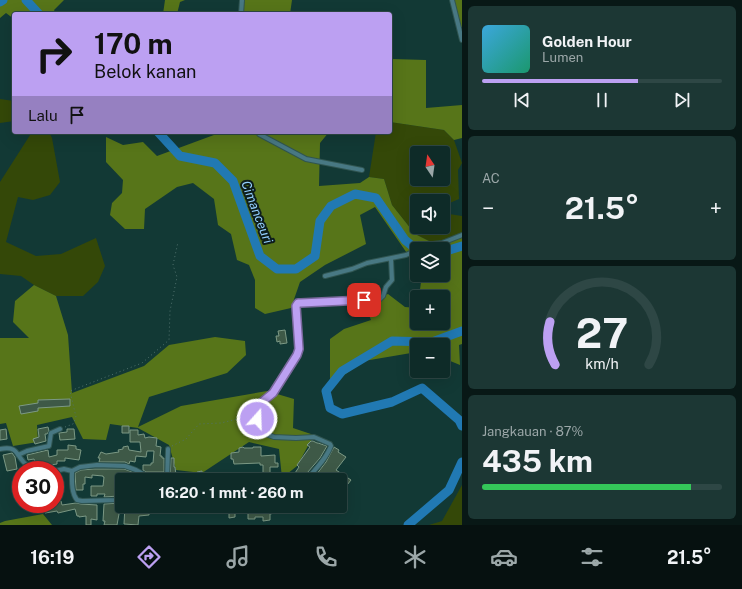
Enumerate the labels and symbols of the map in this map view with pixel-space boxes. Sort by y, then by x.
north arrow [410,146,450,186]
water label: Cimanceuri [238,178,276,246]
pin [347,283,381,317]
position arrow [236,398,278,440]
speed limit sign: 30 [12,461,64,513]

